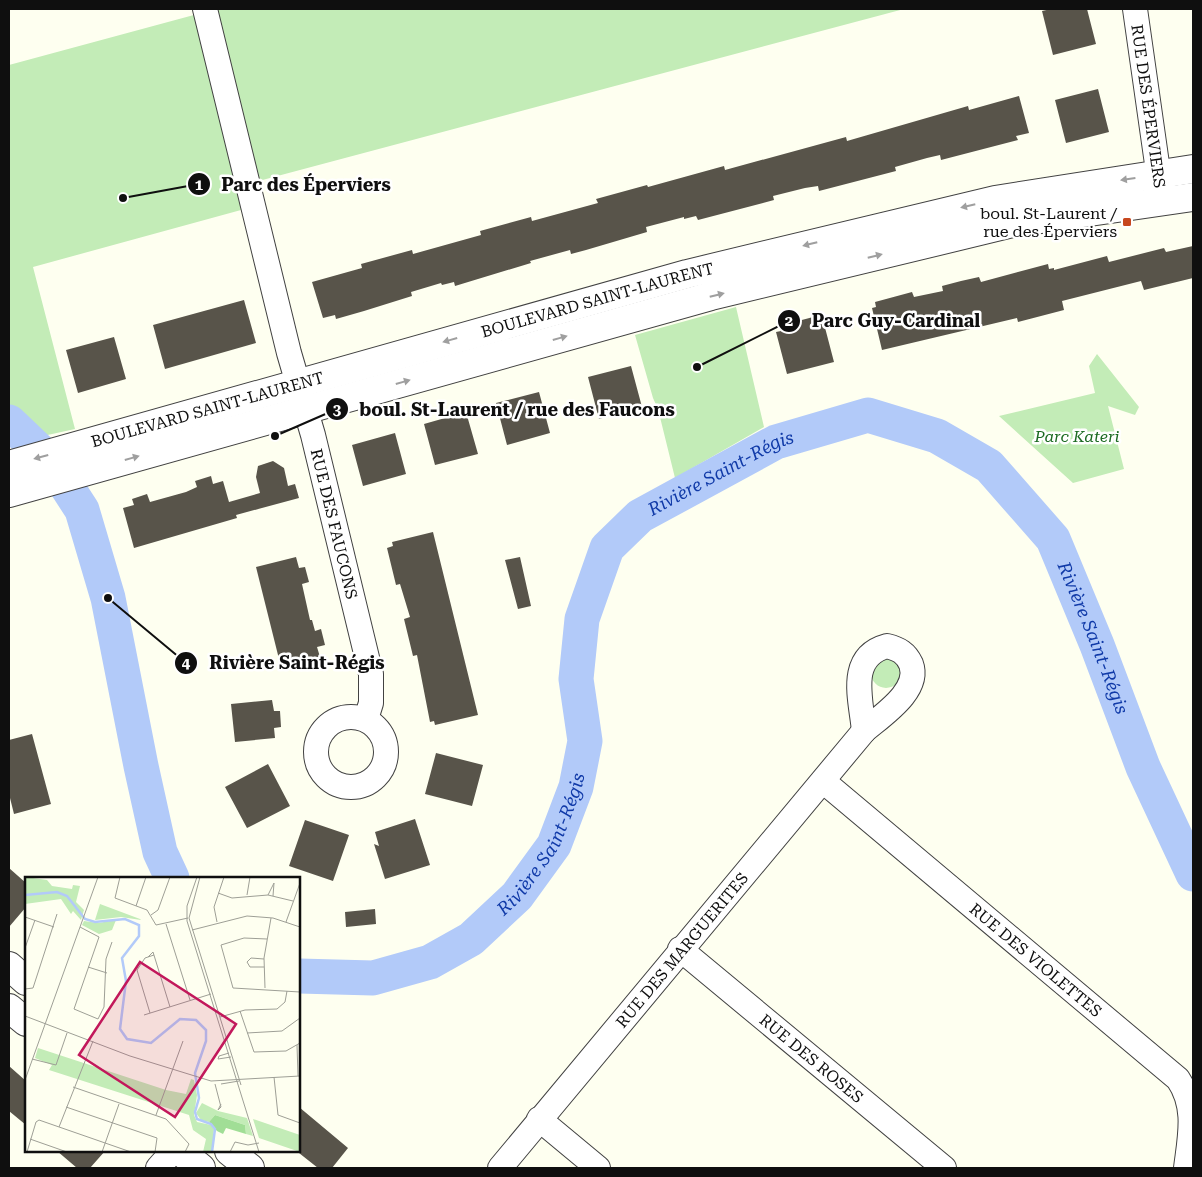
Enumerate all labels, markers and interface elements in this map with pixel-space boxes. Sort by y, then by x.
street label: RUE DES ÉPERVIERS [1127,23,1169,189]
callout: Parc des Éperviers [186,168,401,201]
text: Parc des Éperviers [221,173,391,195]
one-way arrow [1119,175,1135,183]
text: 1 [195,176,204,194]
one-way arrow [960,202,975,210]
place label: boul. St-Laurent / rue des Éperviers [980,204,1118,241]
marker: boul. St-Laurent / rue des Éperviers [1121,216,1133,228]
one-way arrow [802,240,817,248]
one-way arrow [867,252,882,260]
street label: BOULEVARD SAINT-LAURENT [479,259,716,342]
one-way arrow [709,291,724,299]
callout: Parc Guy-Cardinal [777,304,990,337]
text: Parc Guy-Cardinal [812,310,980,331]
text: 2 [785,312,793,330]
one-way arrow [552,333,567,341]
one-way arrow [442,337,457,345]
street label: BOULEVARD SAINT-LAURENT [89,368,326,451]
one-way arrow [396,377,411,385]
callout: boul. St-Laurent / rue des Faucons [325,393,685,426]
text: boul. St-Laurent / rue des Faucons [359,399,675,420]
text: 3 [333,401,342,419]
water label: Rivière Saint-Régis [643,426,796,520]
park label: Parc Kateri [1033,427,1120,446]
street label: RUE DES FAUCONS [307,447,362,601]
one-way arrow [33,453,48,461]
one-way arrow [125,453,140,461]
water label: Rivière Saint-Régis [1053,558,1133,717]
callout: Rivière Saint-Régis [174,646,394,679]
text: Rivière Saint-Régis [209,652,385,673]
text: 4 [182,654,191,672]
water label: Rivière Saint-Régis [492,771,588,920]
street label: RUE DES MARGUERITES [612,869,752,1032]
inset map [25,877,300,1152]
street label: RUE DES VIOLETTES [966,899,1106,1021]
street label: RUE DES ROSES [756,1010,867,1107]

